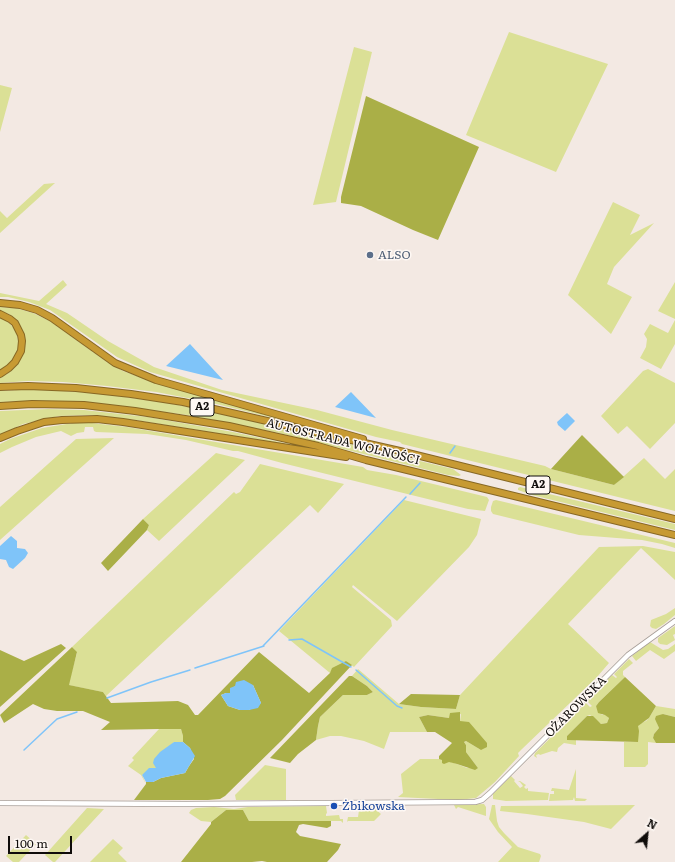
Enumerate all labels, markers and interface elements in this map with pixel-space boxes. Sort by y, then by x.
place label: ALSO [378,248,411,262]
marker: ALSO [365,250,375,260]
road number: A2 [190,398,214,416]
street label: AUTOSTRADA WOLNOŚCI [265,416,421,468]
road number: A2 [526,476,550,494]
street label: OŻAROWSKA [542,673,610,741]
place label: Żbikowska [342,799,405,813]
marker: Żbikowska [329,801,339,811]
north arrow [627,814,667,854]
text: N [645,814,660,833]
scale bar [10,828,74,854]
text: 100 m [15,834,48,852]

